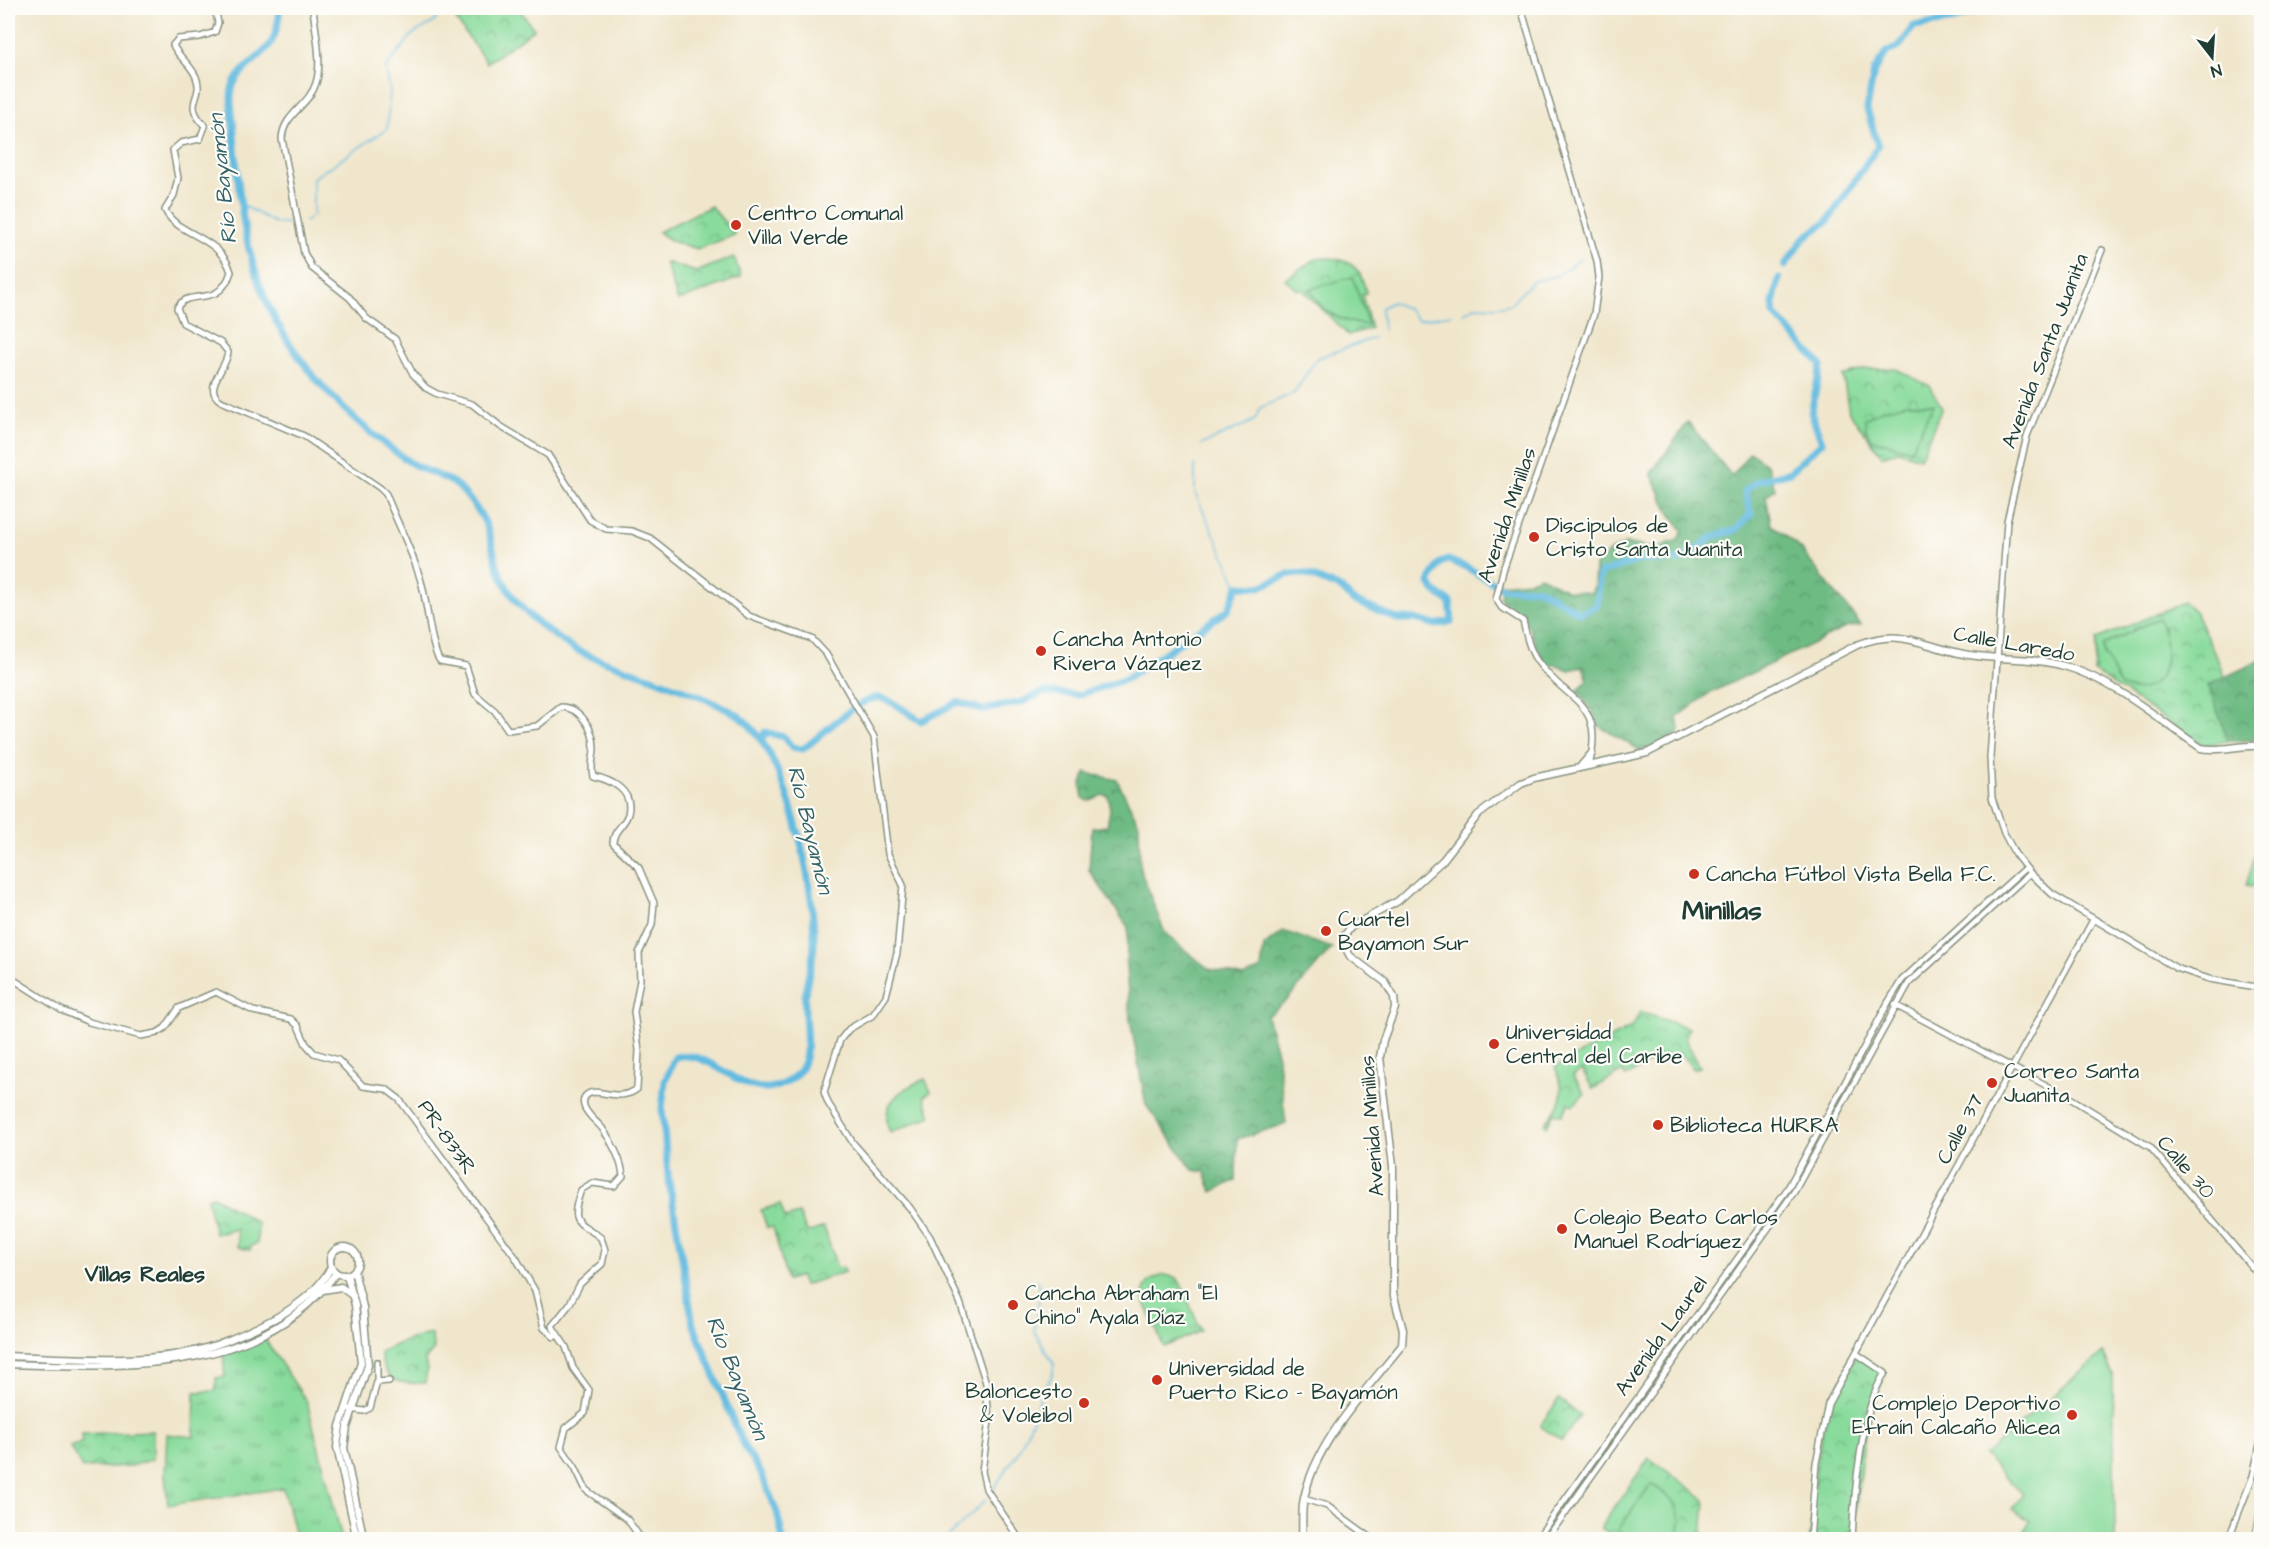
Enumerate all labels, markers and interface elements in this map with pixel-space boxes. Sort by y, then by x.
north arrow [2182,27,2242,87]
text: N [2208,58,2224,82]
water label: Río Bayamón [201,110,246,246]
place label: Centro Comunal Villa Verde [748,199,903,252]
marker: Centro Comunal Villa Verde [729,218,743,232]
street label: Avenida Santa Juanita [1994,249,2096,453]
street label: Avenida Minillas [1470,443,1544,587]
place label: Discipulos de Cristo Santa Juanita [1546,511,1743,564]
marker: Discipulos de Cristo Santa Juanita [1527,530,1541,544]
street label: Calle Laredo [1951,619,2077,669]
place label: Cancha Antonio Rivera Vázquez [1053,625,1202,678]
marker: Cancha Antonio Rivera Vázquez [1034,644,1048,658]
water label: Río Bayamón [778,763,841,899]
place label: Cancha Fútbol Vista Bella F.C. [1706,860,1996,889]
marker: Cancha Fútbol Vista Bella F.C. [1687,867,1701,881]
district label: Minillas [1682,892,1762,930]
place label: Cuartel Bayamon Sur [1338,905,1469,960]
marker: Cuartel Bayamon Sur [1319,924,1333,938]
place label: Universidad Central del Caribe [1506,1018,1683,1071]
marker: Universidad Central del Caribe [1487,1037,1501,1051]
street label: Avenida Minillas [1353,1055,1391,1197]
place label: Correo Santa Juanita [2004,1057,2140,1110]
marker: Correo Santa Juanita [1985,1076,1999,1090]
street label: Calle 37 [1929,1089,1991,1169]
street label: PR-833R [411,1094,483,1180]
place label: Biblioteca HURRA [1670,1111,1839,1140]
marker: Biblioteca HURRA [1651,1118,1665,1132]
street label: Calle 30 [2150,1129,2222,1205]
place label: Colegio Beato Carlos Manuel Rodríguez [1574,1203,1778,1258]
marker: Colegio Beato Carlos Manuel Rodríguez [1555,1222,1569,1236]
district label: Villas Reales [84,1259,205,1290]
street label: Avenida Laurel [1608,1270,1714,1402]
place label: Cancha Abraham "El Chino" Ayala Díaz [1025,1279,1218,1334]
marker: Cancha Abraham "El Chino" Ayala Díaz [1006,1298,1020,1312]
water label: Río Bayamón [697,1312,777,1447]
place label: Universidad de Puerto Rico - Bayamón [1169,1354,1398,1409]
marker: Universidad de Puerto Rico - Bayamón [1150,1373,1164,1387]
place label: Baloncesto & Voleibol [965,1377,1072,1430]
place label: Complejo Deportivo Efraín Calcaño Alicea [1852,1389,2060,1442]
marker: Baloncesto & Voleibol [1077,1396,1091,1410]
marker: Complejo Deportivo Efraín Calcaño Alicea [2065,1408,2079,1422]

